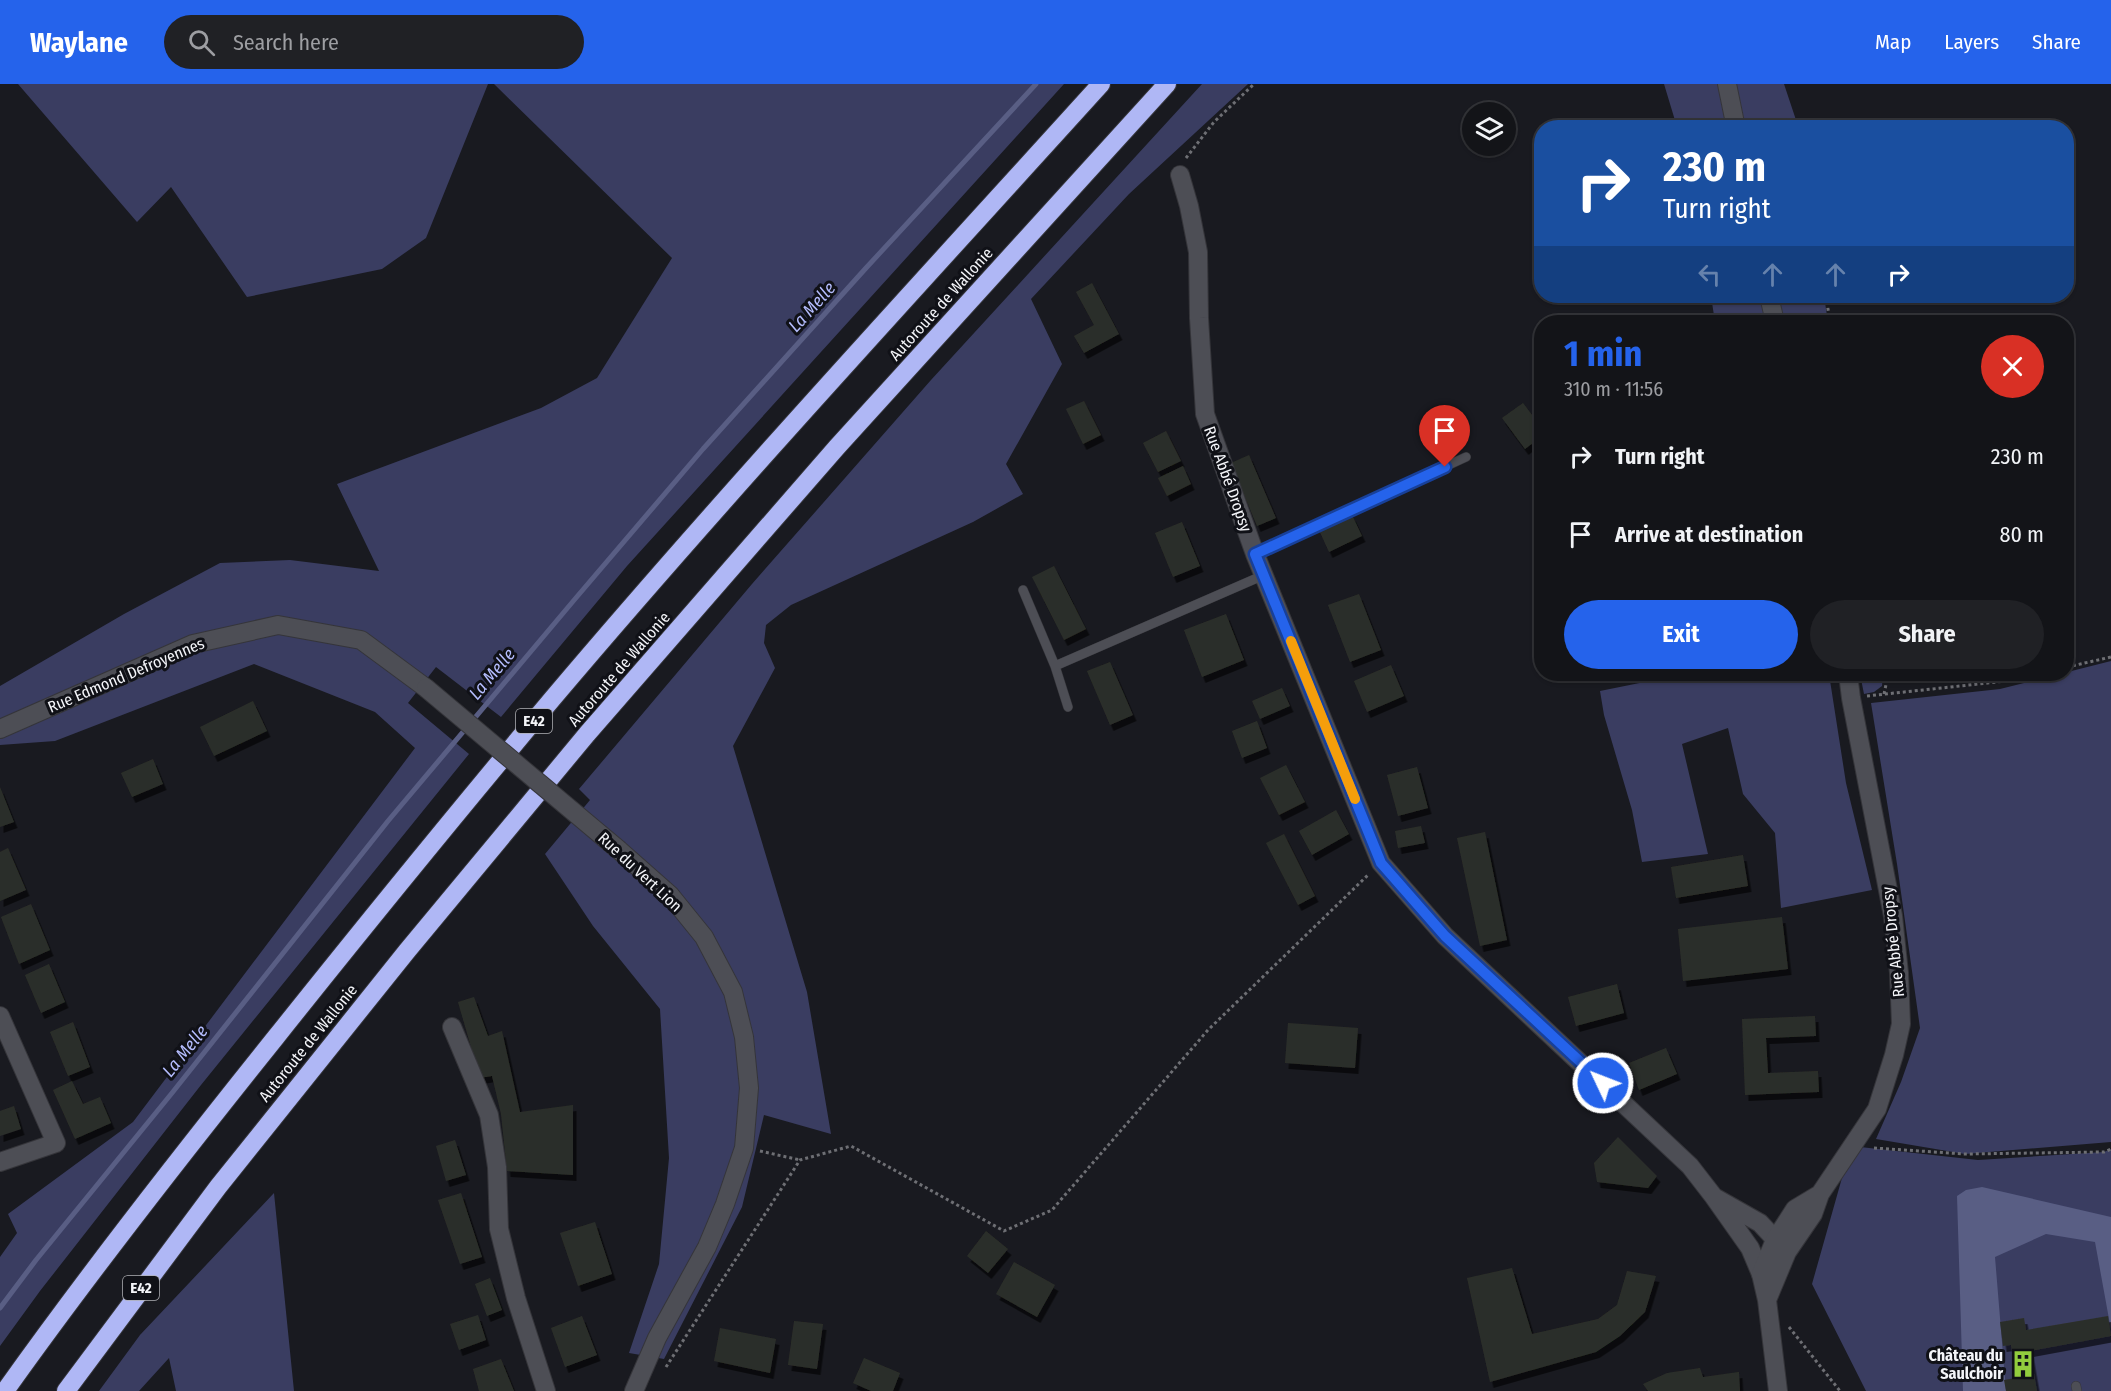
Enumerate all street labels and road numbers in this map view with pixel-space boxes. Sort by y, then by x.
street label: Autoroute de Wallonie [885,244,997,364]
street label: Rue Abbé Dropsy [1200,424,1256,535]
street label: Autoroute de Wallonie [564,608,674,730]
street label: Rue Edmond Defroyennes [45,633,207,717]
road number: E42 [516,709,552,733]
street label: Rue du Vert Lion [594,828,686,916]
street label: Rue Abbé Dropsy [1878,885,1908,998]
street label: Autoroute de Wallonie [255,980,361,1105]
road number: E42 [123,1276,159,1300]

